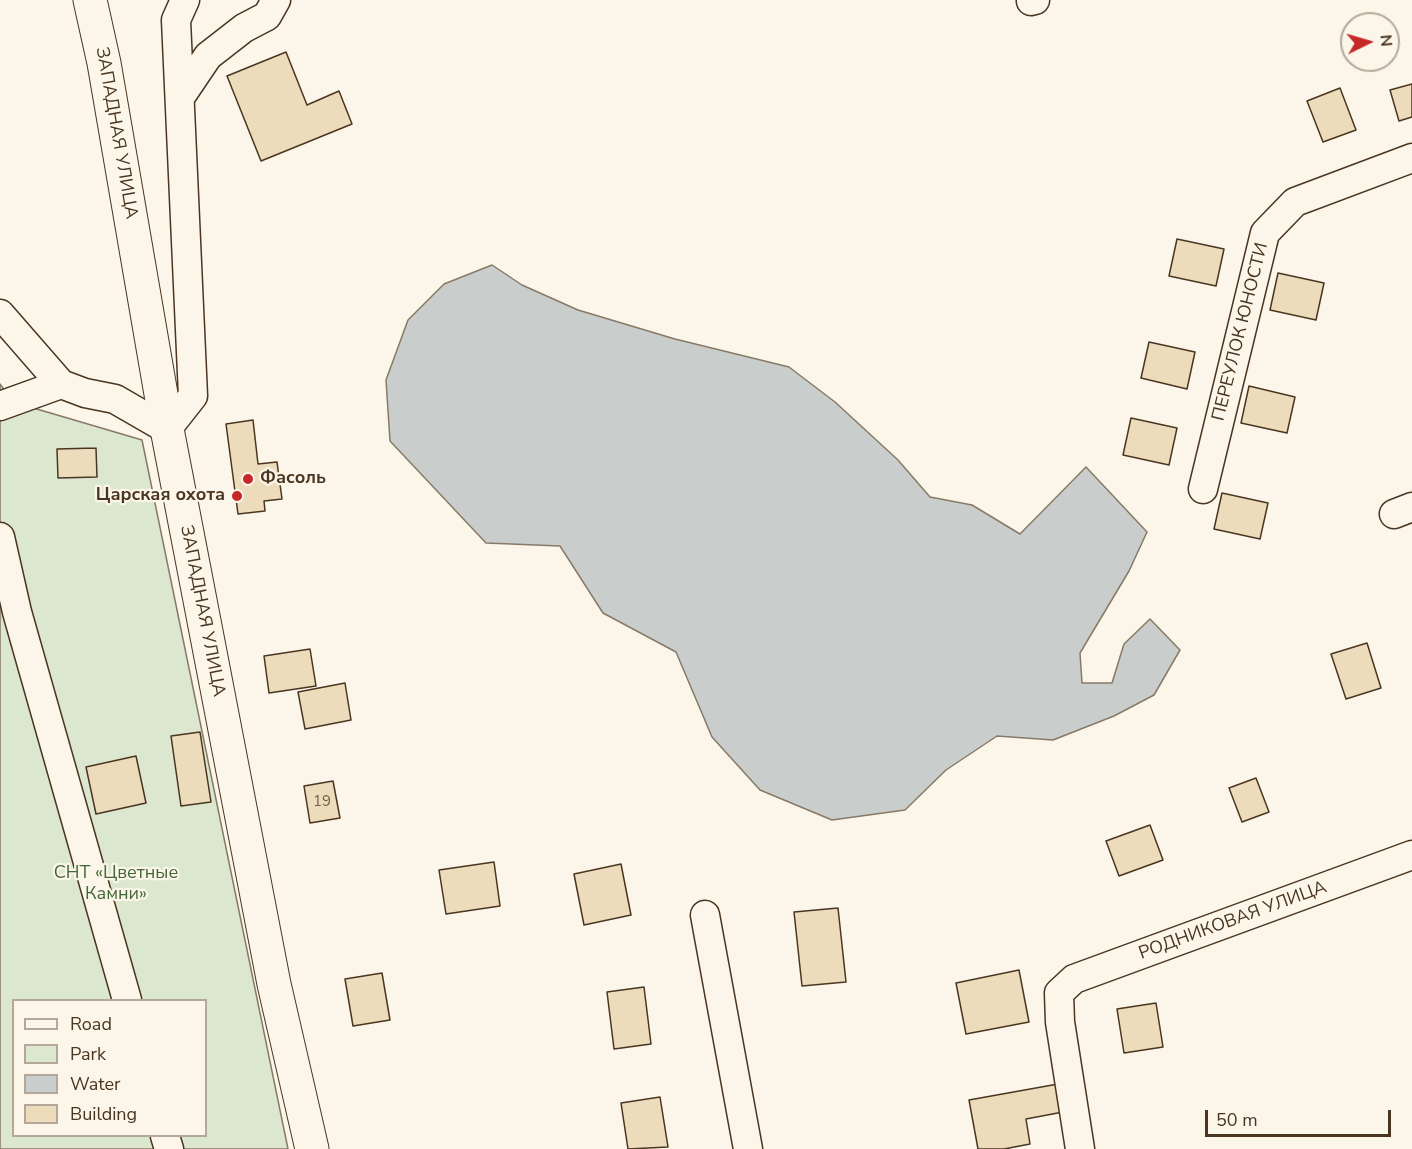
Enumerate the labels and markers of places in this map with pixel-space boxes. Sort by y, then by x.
place label: Фасоль [260,468,326,490]
marker: Фасоль [241,472,255,486]
place label: Царская охота [96,485,225,507]
marker: Царская охота [230,489,244,503]

